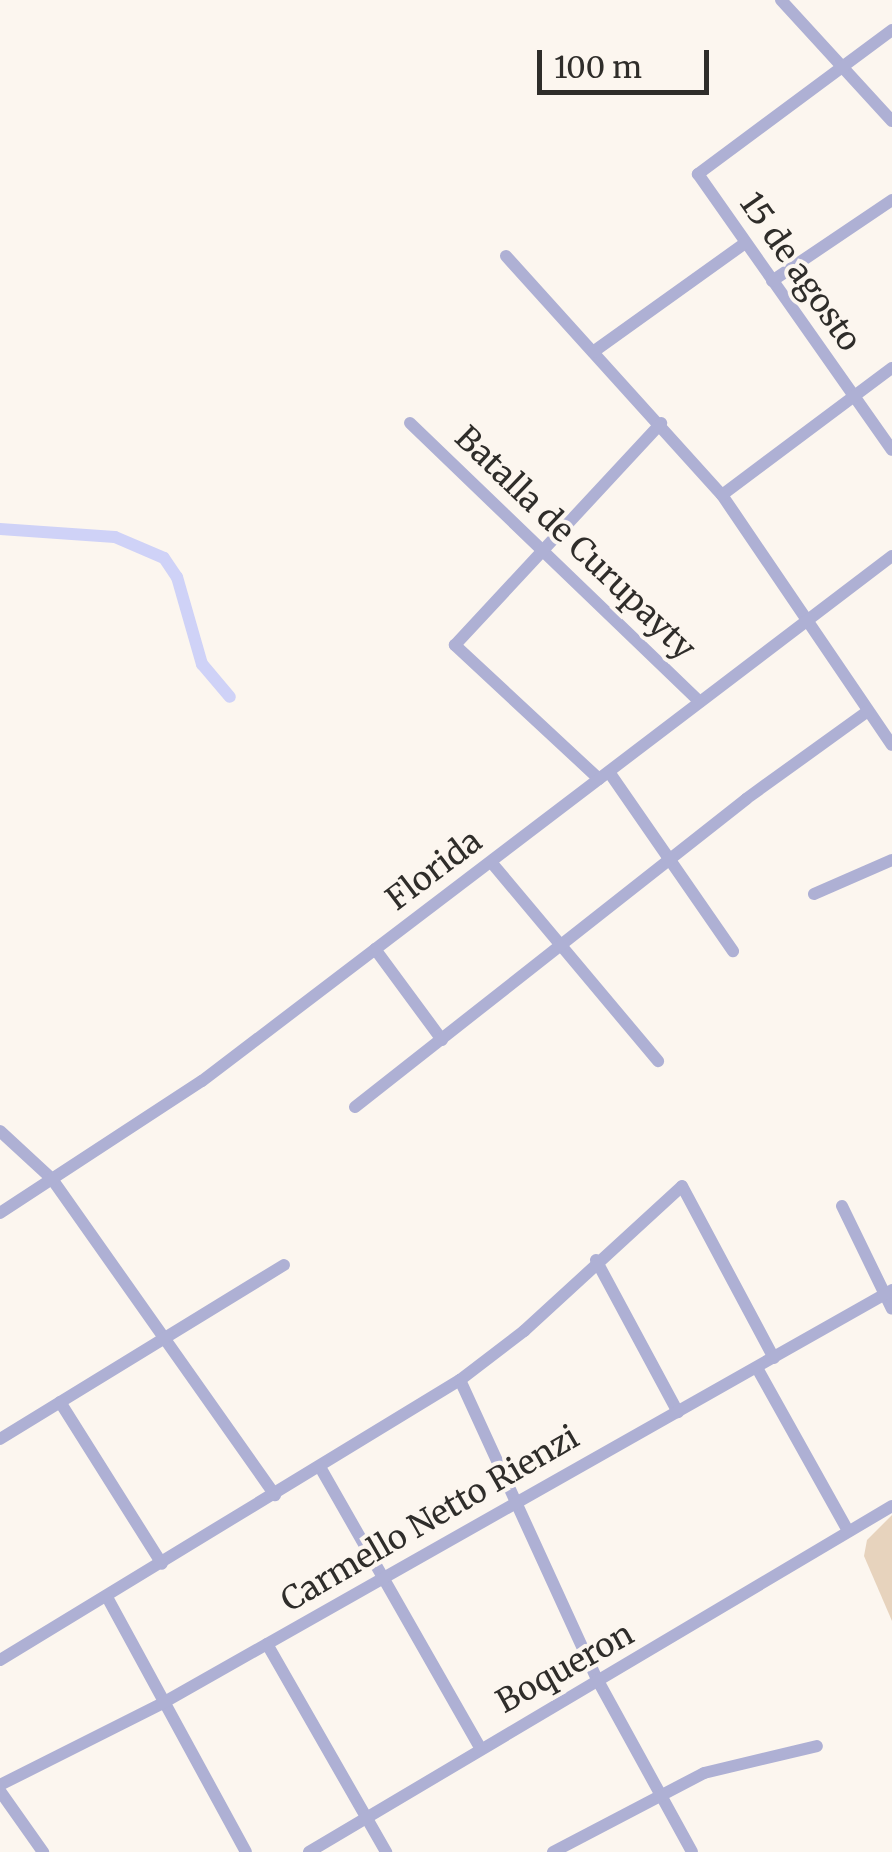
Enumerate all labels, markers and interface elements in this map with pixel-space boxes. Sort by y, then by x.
scale bar [542,30,714,92]
text: 100 m [554,48,642,86]
street label: 15 de agosto [731,185,869,359]
street label: Batalla de Curupayty [447,418,703,668]
street label: Florida [379,822,489,918]
street label: Carmello Netto Rienzi [274,1418,586,1620]
street label: Boqueron [490,1615,640,1721]

